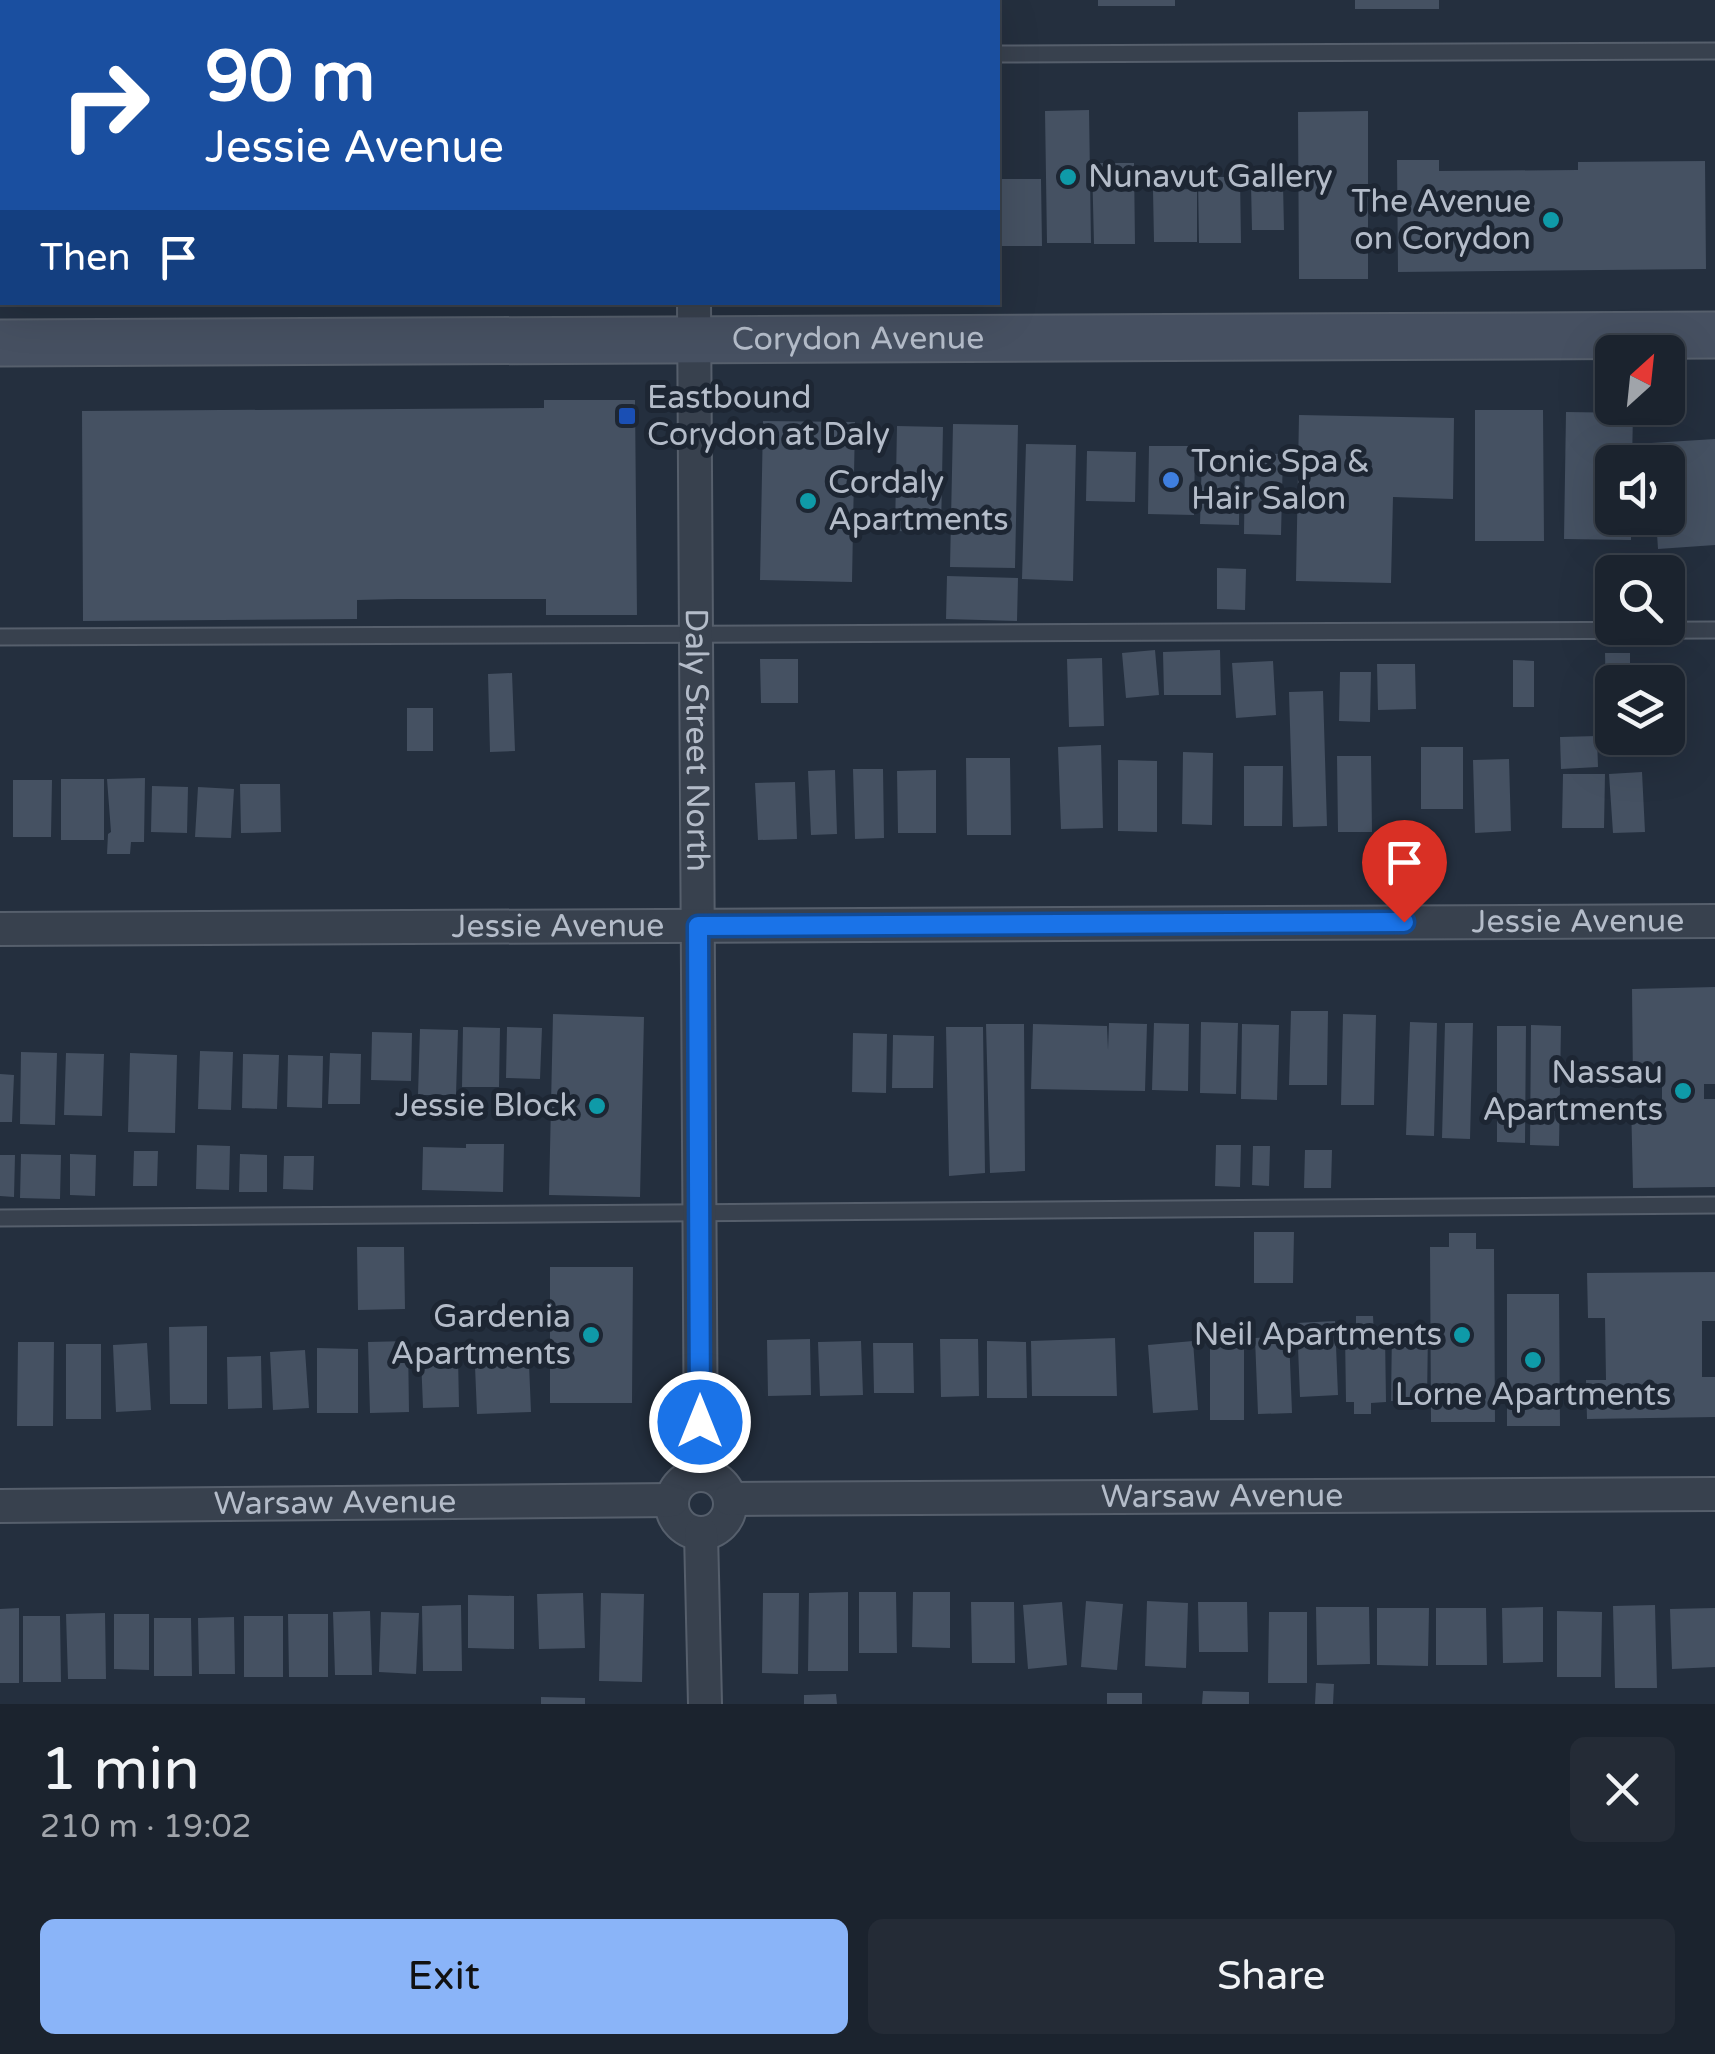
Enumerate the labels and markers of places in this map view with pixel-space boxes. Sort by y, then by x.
place label: Nunavut Gallery [1088,158,1333,196]
marker: Nunavut Gallery [1057,166,1079,188]
place label: The Avenue on Corydon [1351,183,1531,258]
marker: The Avenue on Corydon [1540,209,1562,231]
place label: Eastbound Corydon at Daly [647,379,890,454]
marker: Eastbound Corydon at Daly [616,405,638,427]
place label: Tonic Spa & Hair Salon [1191,443,1370,518]
place label: Cordaly Apartments [828,464,1009,539]
marker: Tonic Spa & Hair Salon [1160,469,1182,491]
marker: Cordaly Apartments [797,490,819,512]
pin [1362,820,1447,923]
place label: Nassau Apartments [1482,1054,1663,1129]
marker: Nassau Apartments [1672,1080,1694,1102]
place label: Jessie Block [395,1087,577,1125]
marker: Jessie Block [586,1095,608,1117]
place label: Gardenia Apartments [390,1298,571,1373]
place label: Neil Apartments [1194,1316,1442,1354]
marker: Gardenia Apartments [580,1324,602,1346]
marker: Neil Apartments [1451,1324,1473,1346]
marker: Lorne Apartments [1522,1349,1544,1371]
place label: Lorne Apartments [1395,1376,1671,1414]

